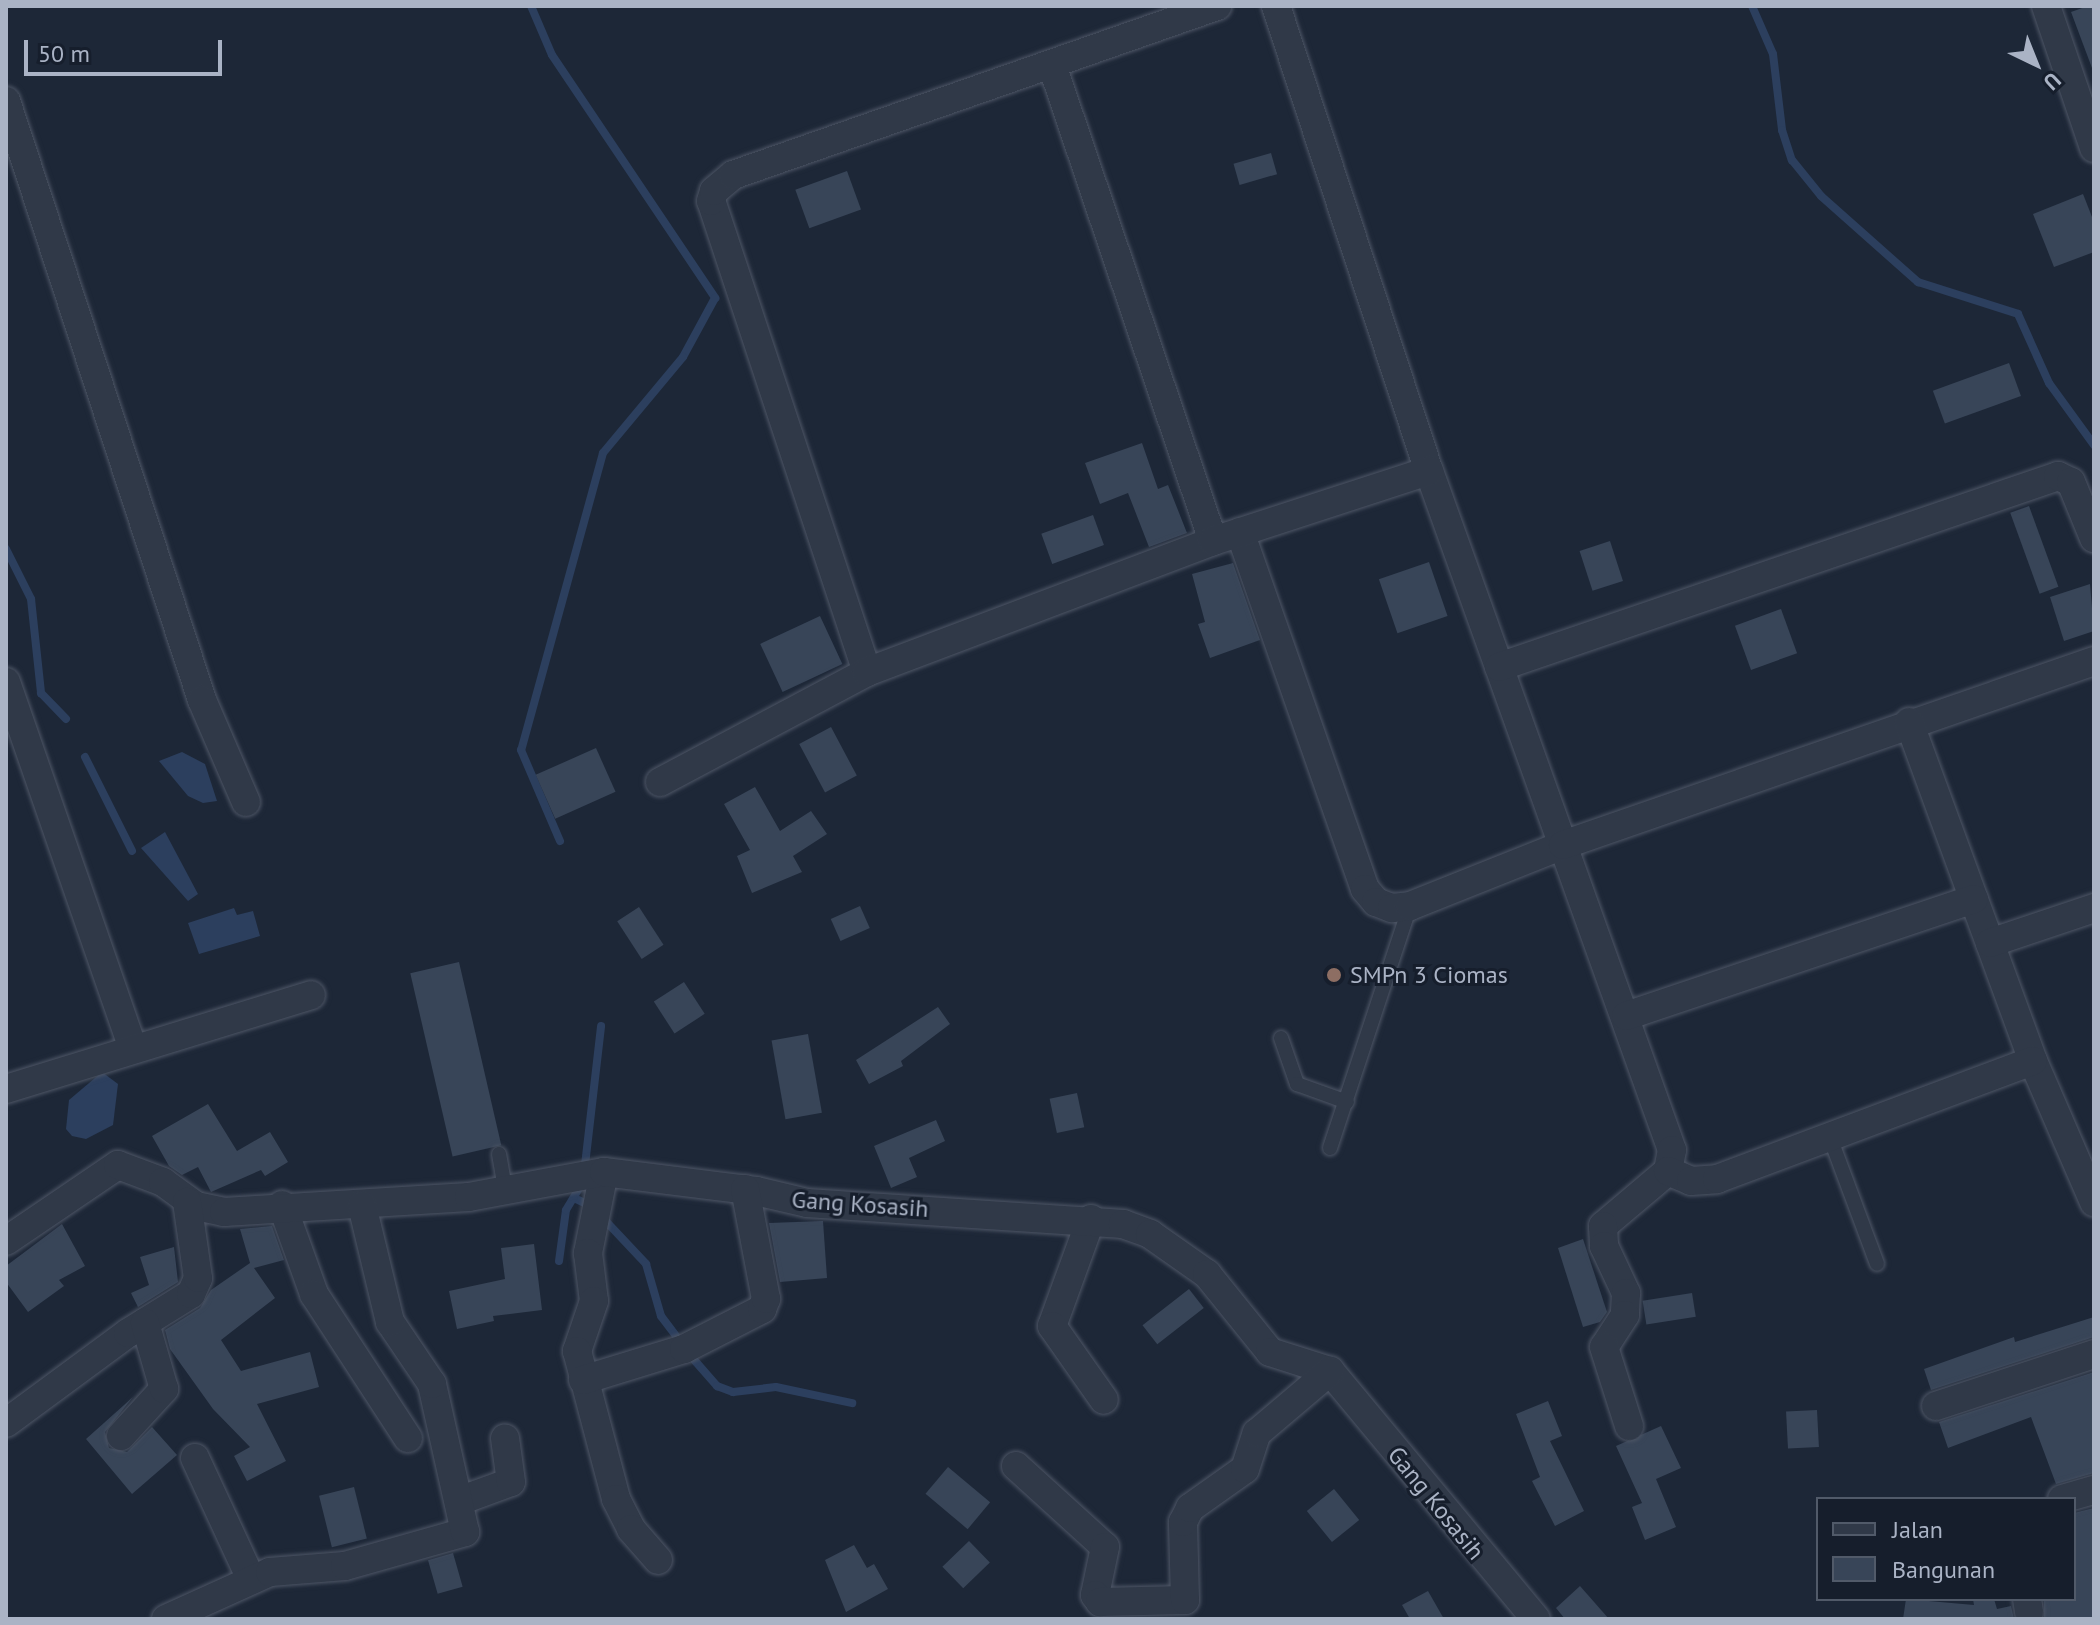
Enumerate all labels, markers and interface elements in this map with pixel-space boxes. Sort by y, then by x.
scale bar [28,24,226,74]
north arrow [1996,24,2076,104]
text: 50 m [38,38,90,69]
text: U [2038,67,2067,96]
place label: SMPn 3 Ciomas [1350,961,1508,989]
marker: SMPn 3 Ciomas [1325,966,1343,984]
street label: Gang Kosasih [791,1185,929,1223]
street label: Gang Kosasih [1382,1441,1490,1565]
legend [1816,1497,2076,1601]
text: Jalan [1892,1514,1943,1545]
text: Bangunan [1892,1554,1995,1585]

